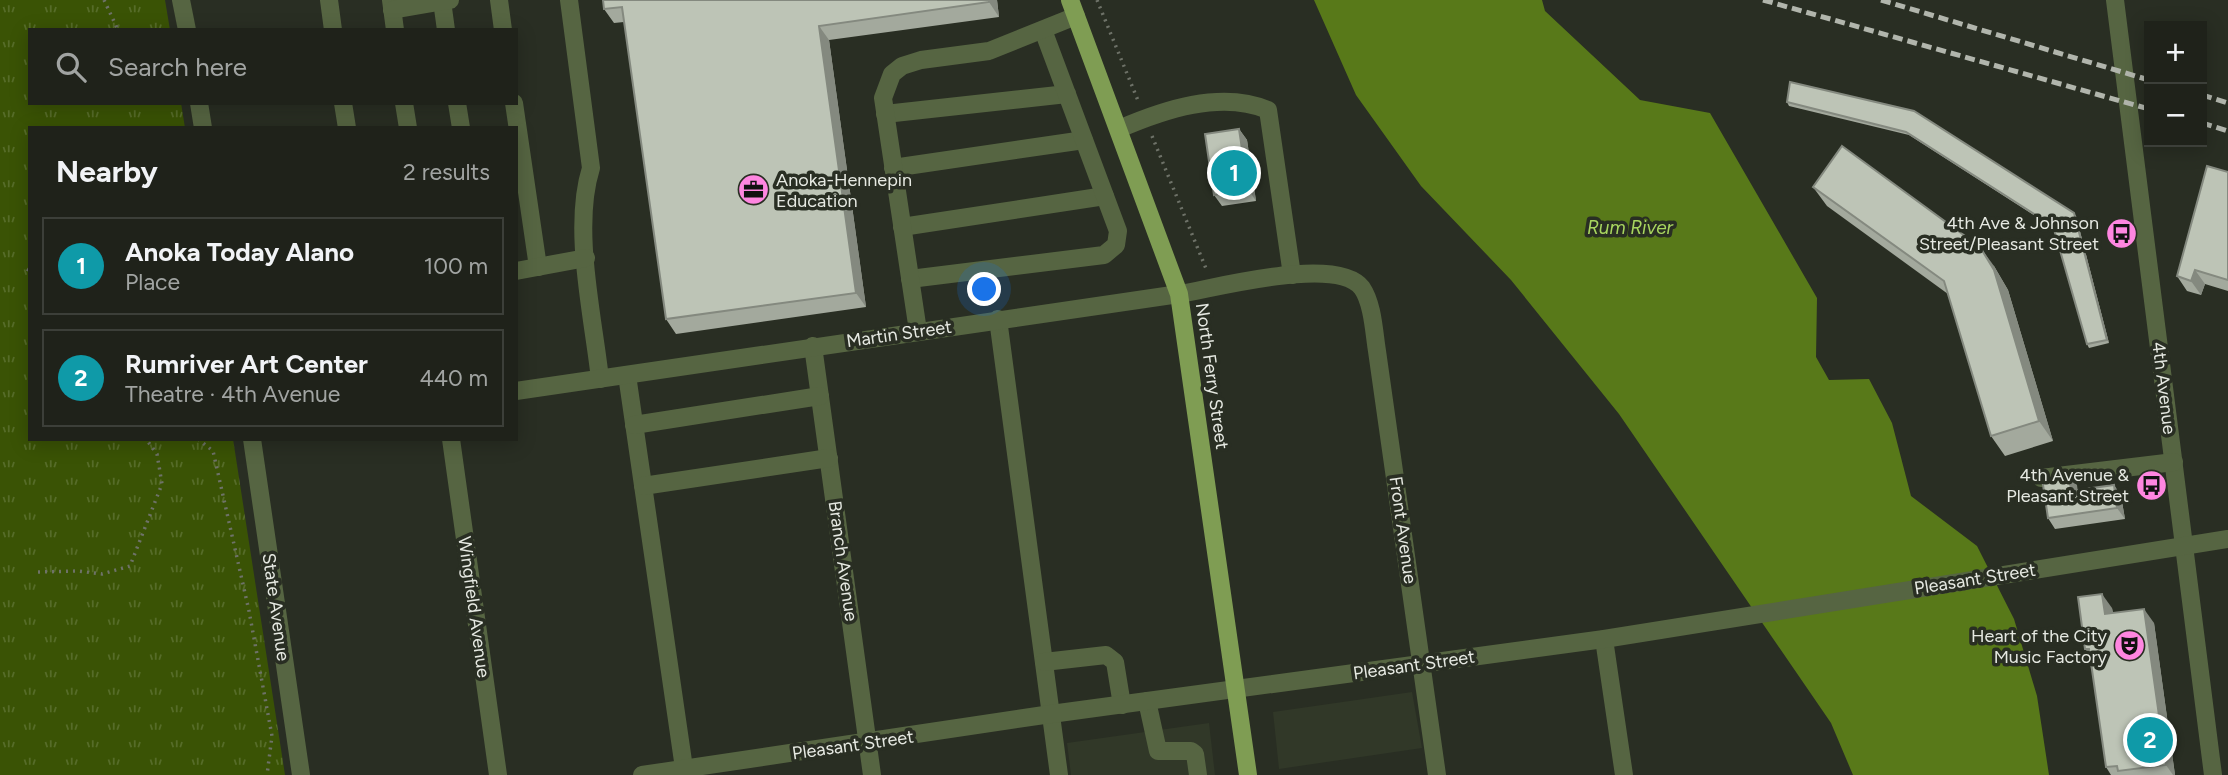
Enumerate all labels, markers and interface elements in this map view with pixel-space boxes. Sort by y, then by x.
map controls [2144,21,2207,147]
button: + [2144,21,2207,84]
search box [28,28,518,105]
icon: search [52,48,90,86]
text: Search here [108,51,247,83]
button: − [2144,84,2207,147]
pin: 1 [1211,147,1257,199]
text: Nearby [56,153,158,190]
text: 2 results [403,158,490,186]
place label: Anoka-Hennepin Education [776,169,912,212]
office icon: Anoka-Hennepin Education [736,173,770,207]
place label: 4th Ave & Johnson Street/Pleasant Street [1919,212,2099,255]
water label: Rum River [1587,216,1674,239]
bus stop icon: 4th Ave & Johnson Street/Pleasant Street [2105,216,2139,250]
text: Anoka Today Alano [125,236,354,268]
text: 1 [76,252,86,280]
text: 100 m [424,252,488,280]
text: Place [125,268,180,296]
your location [967,272,1001,306]
street label: North Ferry Street [1191,301,1233,451]
street label: Martin Street [845,316,953,352]
street label: 4th Avenue [2147,340,2181,436]
text: Rumriver Art Center [125,348,368,380]
text: 2 [74,364,88,392]
text: 440 m [419,364,488,392]
text: Theatre · 4th Avenue [125,380,340,408]
place label: 4th Avenue & Pleasant Street [2006,464,2129,507]
bus stop icon: 4th Avenue & Pleasant Street [2135,468,2169,502]
street label: Front Avenue [1385,475,1421,585]
street label: Branch Avenue [824,499,862,623]
street label: Wingfield Avenue [453,535,495,679]
street label: State Avenue [258,552,294,663]
street label: Pleasant Street [1913,559,2037,599]
place label: Heart of the City Music Factory [1971,625,2108,668]
theatre icon: Heart of the City Music Factory [2113,629,2147,663]
street label: Pleasant Street [1352,646,1476,684]
pin: 2 [2127,714,2173,766]
street label: Pleasant Street [791,726,915,764]

